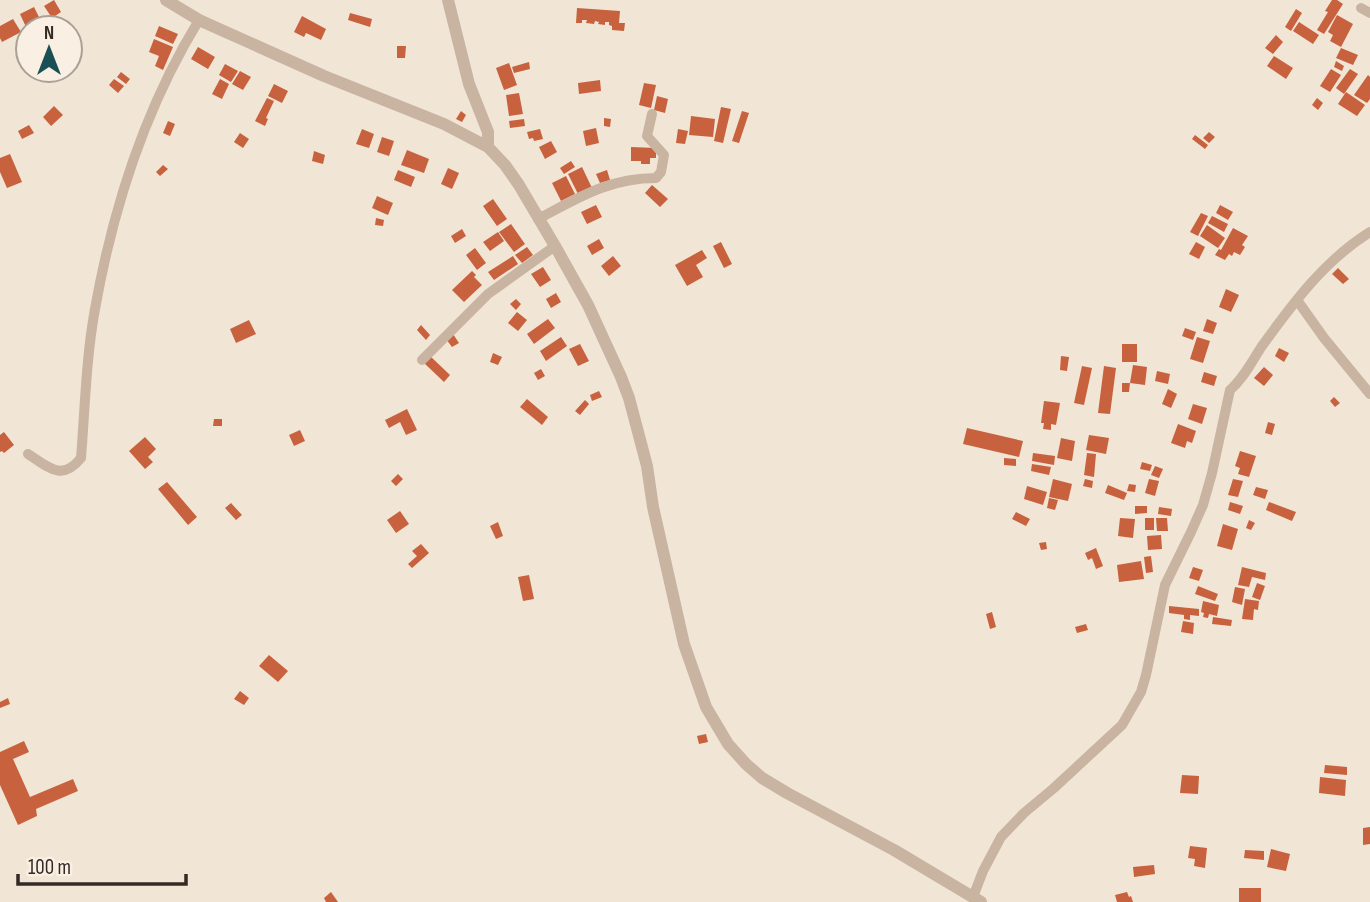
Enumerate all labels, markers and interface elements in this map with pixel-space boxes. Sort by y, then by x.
north arrow [14,14,84,84]
text: N [44,22,54,45]
scale bar [18,842,186,886]
text: 100 m [28,855,71,880]

